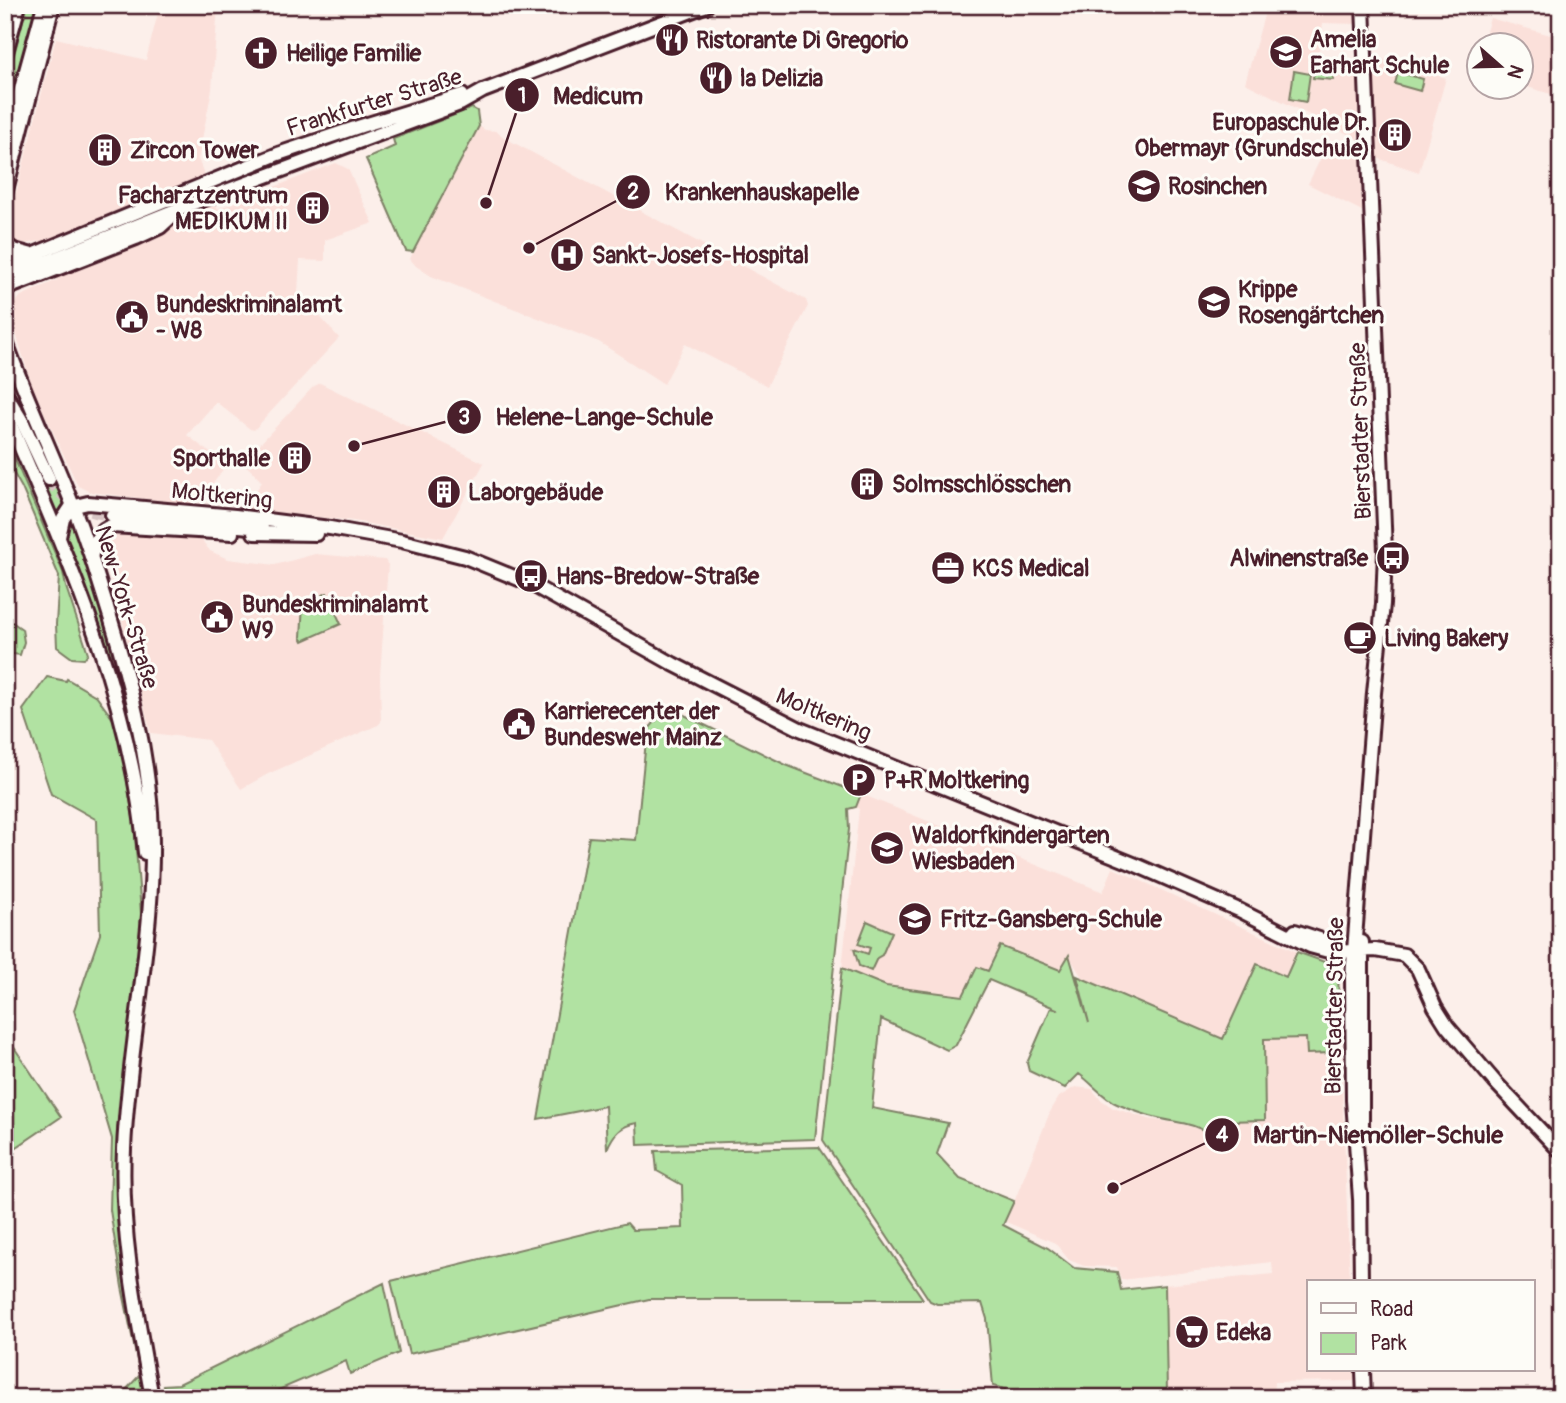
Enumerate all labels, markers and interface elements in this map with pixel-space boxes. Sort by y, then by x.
restaurant icon: Ristorante Di Gregorio [653,21,691,59]
place label: Amelia Earhart Schule [1310,25,1450,80]
place label: Ristorante Di Gregorio [696,26,909,55]
north arrow [1464,32,1534,102]
school or university icon: Amelia Earhart Schule [1267,33,1305,71]
church icon: Heilige Familie [242,34,280,72]
place label: Heilige Familie [286,39,422,68]
restaurant icon: la Delizia [697,59,735,97]
text: N [1502,61,1529,82]
street label: Frankfurter Straße [283,62,466,143]
place label: la Delizia [740,64,824,93]
callout: Medicum [504,73,657,118]
text: Medicum [553,82,643,111]
text: 1 [518,83,526,110]
place label: Europaschule Dr. Obermayr (Grundschule) [1135,108,1370,163]
building icon: Europaschule Dr. Obermayr (Grundschule) [1376,116,1414,154]
building icon: Zircon Tower [86,131,124,169]
place label: Zircon Tower [130,136,260,165]
school or university icon: Rosinchen [1125,167,1163,205]
callout: Krankenhauskapelle [615,169,873,214]
place label: Rosinchen [1168,172,1267,201]
text: Krankenhauskapelle [665,178,860,207]
text: 2 [627,179,639,206]
place label: Facharztzentrum MEDIKUM II [118,181,288,236]
building icon: Facharztzentrum MEDIKUM II [294,189,332,227]
hospital icon: Sankt-Josefs-Hospital [548,236,586,274]
place label: Sankt-Josefs-Hospital [592,241,809,270]
place label: Krippe Rosengärtchen [1238,275,1384,330]
school or university icon: Krippe Rosengärtchen [1195,283,1233,321]
place label: Bundeskriminalamt - W8 [156,290,343,345]
public building icon: Bundeskriminalamt - W8 [113,298,151,336]
street label: Bierstadter Straße [1343,341,1378,520]
callout: Helene-Lange-Schule [446,394,727,439]
text: Helene-Lange-Schule [495,403,714,432]
text: 3 [458,404,470,431]
building icon: Sporthalle [276,439,314,477]
place label: Sporthalle [172,444,271,473]
building icon: Solmsschlösschen [848,465,886,503]
place label: Solmsschlösschen [892,470,1071,499]
building icon: Laborgebäude [425,473,463,511]
street label: Moltkering [170,476,274,515]
place label: Laborgebäude [468,478,604,507]
street label: New-York-Straße [88,522,165,693]
bus stop icon: Alwinenstraße [1374,539,1412,577]
place label: Alwinenstraße [1229,544,1369,573]
office icon: KCS Medical [929,549,967,587]
place label: KCS Medical [972,554,1090,583]
bus stop icon: Hans-Bredow-Straße [512,557,550,595]
place label: Hans-Bredow-Straße [556,562,760,591]
place label: Bundeskriminalamt W9 [242,590,429,645]
public building icon: Bundeskriminalamt W9 [198,598,236,636]
cafe icon: Living Bakery [1341,619,1379,657]
place label: Living Bakery [1384,624,1508,653]
street label: Moltkering [772,681,876,748]
place label: Karrierecenter der Bundeswehr Mainz [544,697,722,752]
public building icon: Karrierecenter der Bundeswehr Mainz [500,705,538,743]
parking icon: P+R Moltkering [840,761,878,799]
place label: P+R Moltkering [884,766,1030,795]
place label: Waldorfkindergarten Wiesbaden [912,821,1110,876]
school or university icon: Waldorfkindergarten Wiesbaden [868,829,906,867]
school or university icon: Fritz-Gansberg-Schule [896,900,934,938]
place label: Fritz-Gansberg-Schule [940,905,1162,934]
street label: Bierstadter Straße [1318,916,1351,1095]
callout: Martin-Niemöller-Schule [1204,1112,1518,1157]
text: Martin-Niemöller-Schule [1253,1121,1504,1150]
text: 4 [1216,1122,1229,1149]
legend [1307,1280,1534,1372]
text: Road [1370,1296,1414,1323]
supermarket icon: Edeka [1173,1313,1211,1351]
place label: Edeka [1216,1318,1271,1347]
text: Park [1370,1330,1407,1357]

